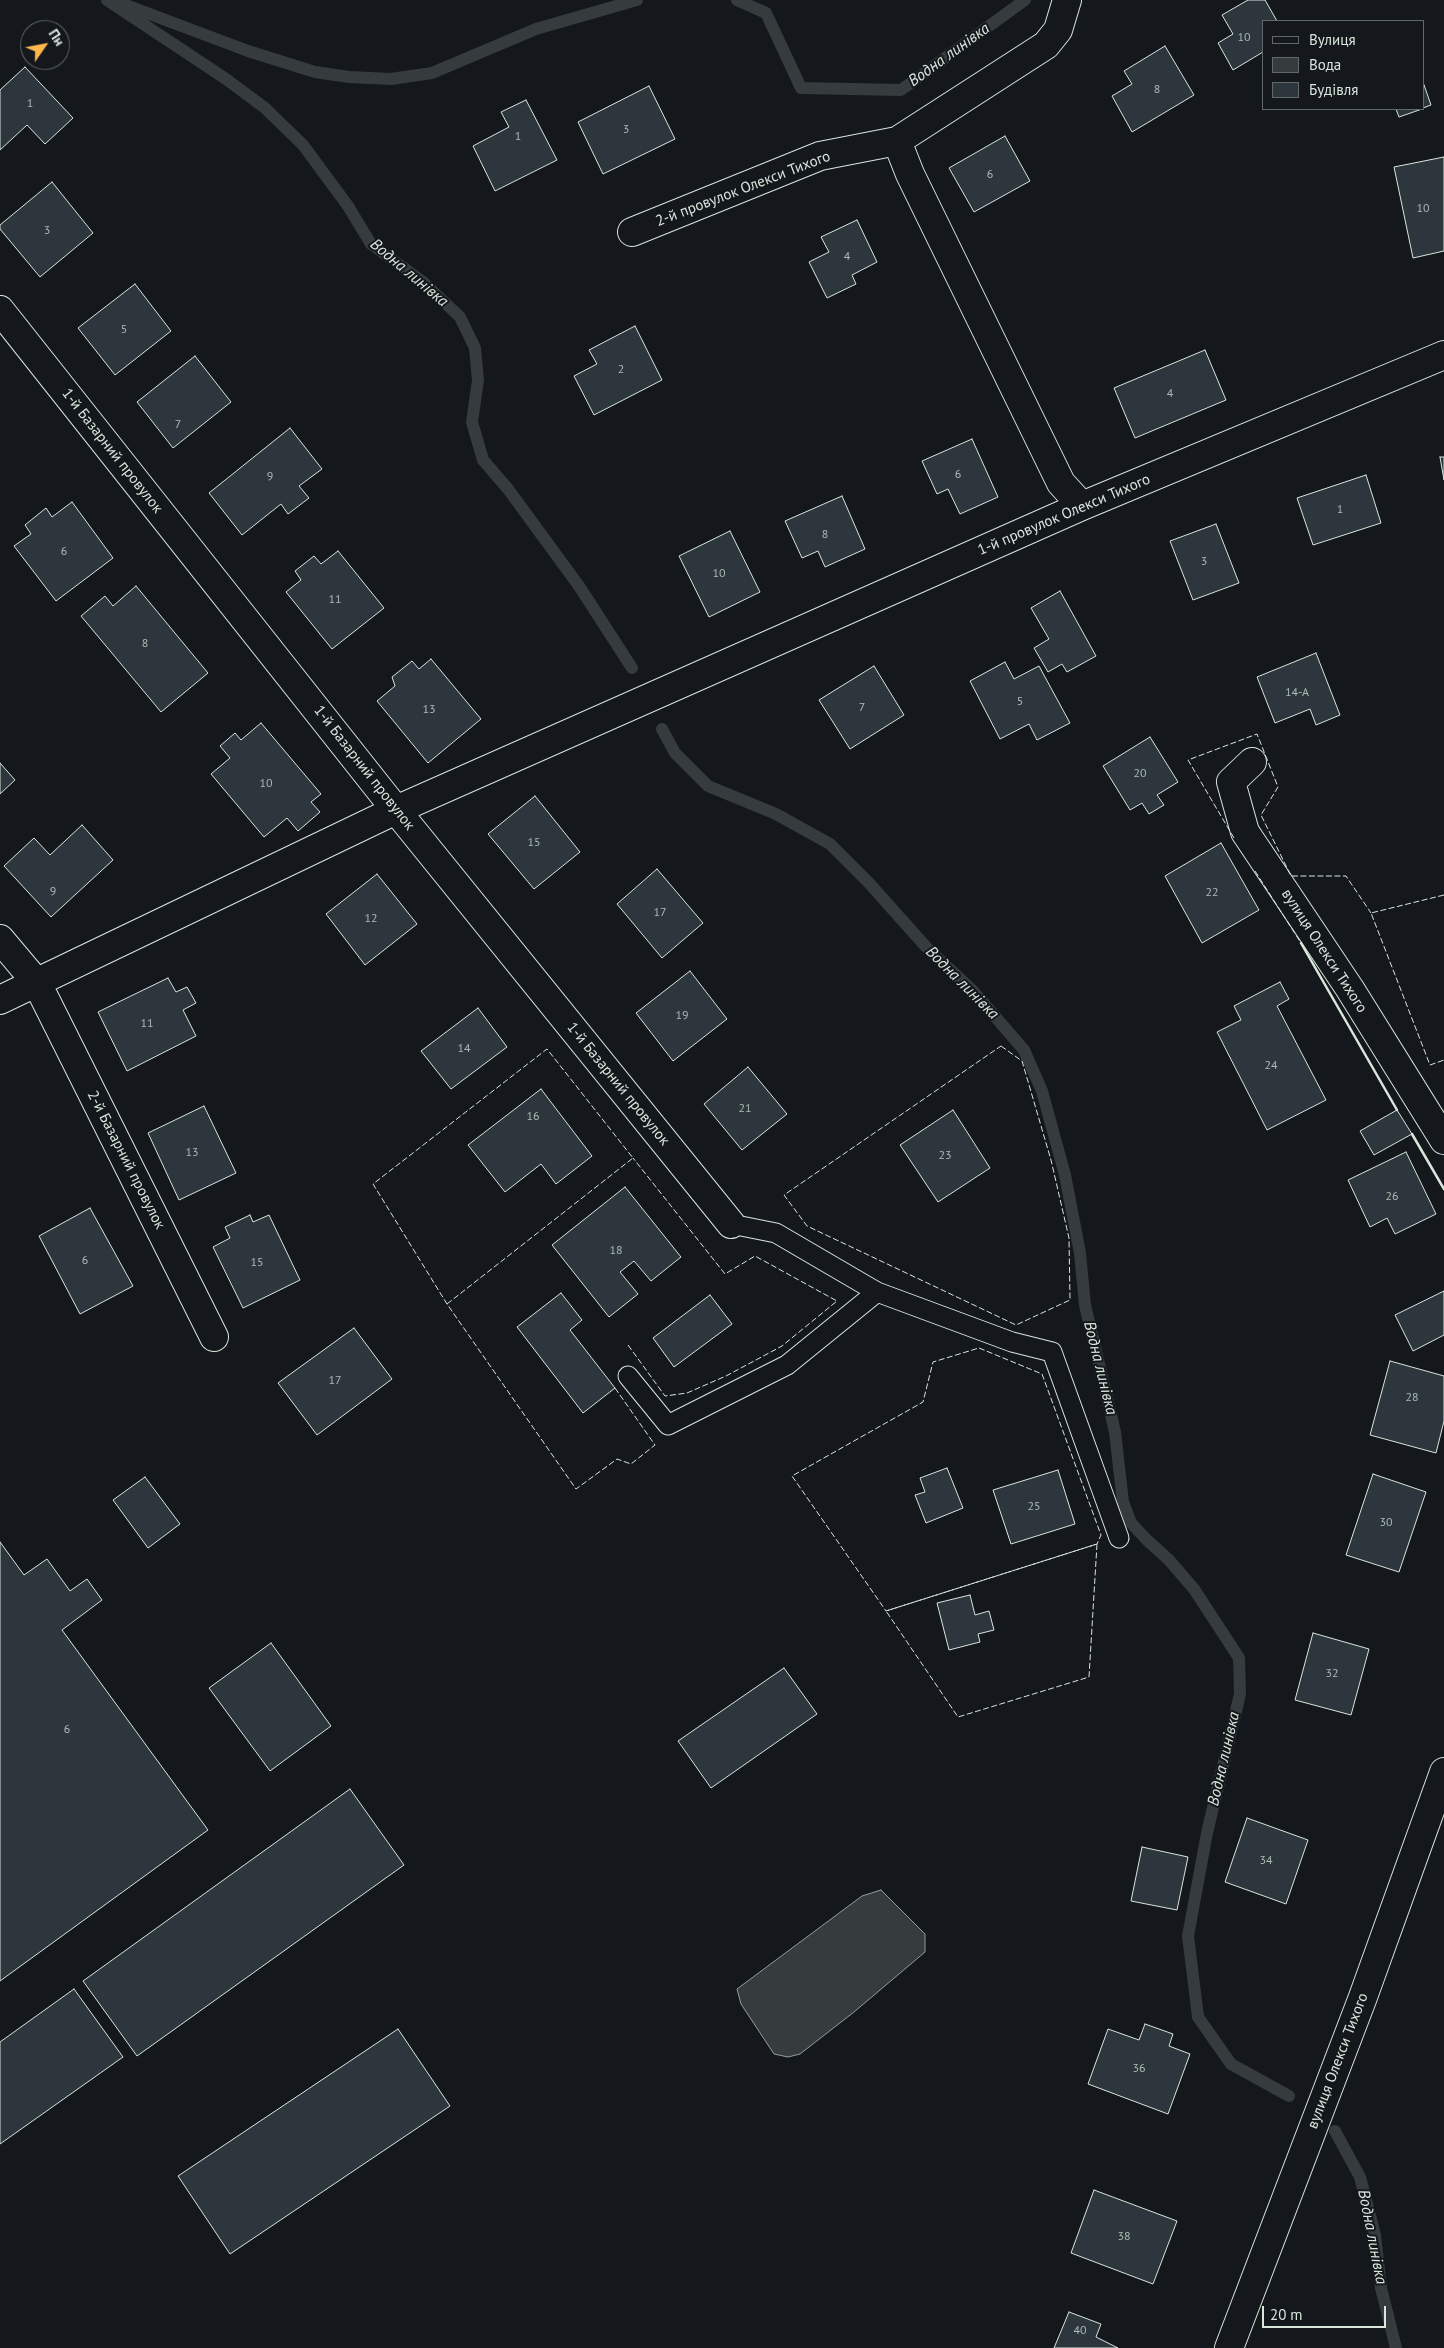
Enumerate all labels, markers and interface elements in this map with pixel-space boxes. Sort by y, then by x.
water label: Водна линівка [905,19,993,91]
north arrow [20,20,70,70]
legend [1262,20,1424,110]
text: Пн [45,26,69,49]
text: Вулиця [1309,30,1356,49]
house number: 10 [1237,31,1251,45]
text: Вода [1309,55,1341,74]
text: Будівля [1309,80,1358,99]
house number: 8 [1154,83,1160,97]
house number: 1 [27,97,33,111]
house number: 3 [623,123,629,137]
house number: 1 [515,130,521,144]
street label: 2-й провулок Олекси Тихого [653,147,833,231]
house number: 6 [987,168,993,182]
house number: 10 [1416,202,1430,216]
house number: 3 [44,224,50,238]
water label: Водна линівка [366,235,452,311]
house number: 4 [844,250,850,264]
house number: 5 [121,323,127,337]
house number: 2 [618,363,624,377]
street label: 1-й Базарний провулок [58,385,166,517]
house number: 4 [1167,387,1173,401]
house number: 7 [175,418,181,432]
house number: 6 [955,468,961,482]
house number: 9 [267,470,273,484]
street label: 1-й провулок Олекси Тихого [975,470,1153,560]
house number: 1 [1337,503,1343,517]
house number: 8 [822,528,828,542]
house number: 6 [61,545,67,559]
house number: 3 [1201,555,1207,569]
house number: 10 [712,567,726,581]
house number: 11 [328,593,342,607]
house number: 8 [142,637,148,651]
house number: 14-А [1285,686,1309,700]
house number: 5 [1017,695,1023,709]
house number: 7 [859,701,865,715]
street label: 1-й Базарний провулок [310,702,418,834]
house number: 13 [422,703,436,717]
house number: 20 [1133,767,1147,781]
house number: 10 [259,777,273,791]
house number: 15 [527,836,541,850]
house number: 9 [50,885,56,899]
house number: 22 [1205,886,1219,900]
street label: вулиця Олекси Тихого [1277,886,1371,1016]
house number: 17 [653,906,667,920]
house number: 12 [364,912,378,926]
water label: Водна линівка [921,942,1003,1024]
house number: 19 [675,1009,689,1023]
house number: 11 [140,1017,154,1031]
street label: 1-й Базарний провулок [563,1019,673,1149]
house number: 14 [457,1042,471,1056]
house number: 24 [1264,1059,1278,1073]
street label: 2-й Базарний провулок [83,1088,169,1232]
house number: 21 [738,1102,752,1116]
house number: 16 [526,1110,540,1124]
house number: 13 [185,1146,199,1160]
house number: 23 [938,1149,952,1163]
house number: 26 [1385,1190,1399,1204]
house number: 18 [609,1244,623,1258]
house number: 6 [82,1254,88,1268]
house number: 15 [250,1256,264,1270]
water label: Водна линівка [1079,1319,1121,1417]
house number: 17 [328,1374,342,1388]
house number: 28 [1405,1391,1419,1405]
house number: 25 [1027,1500,1041,1514]
house number: 30 [1379,1516,1393,1530]
house number: 32 [1325,1667,1339,1681]
water label: Водна линівка [1204,1710,1244,1808]
house number: 6 [64,1723,70,1737]
house number: 34 [1259,1854,1273,1868]
street label: вулиця Олекси Тихого [1304,1991,1372,2131]
house number: 36 [1132,2062,1146,2076]
water label: Водна линівка [1353,2188,1391,2286]
house number: 38 [1117,2230,1131,2244]
scale bar [1264,2296,1388,2328]
text: 20 m [1270,2305,1303,2324]
house number: 40 [1073,2324,1087,2338]

